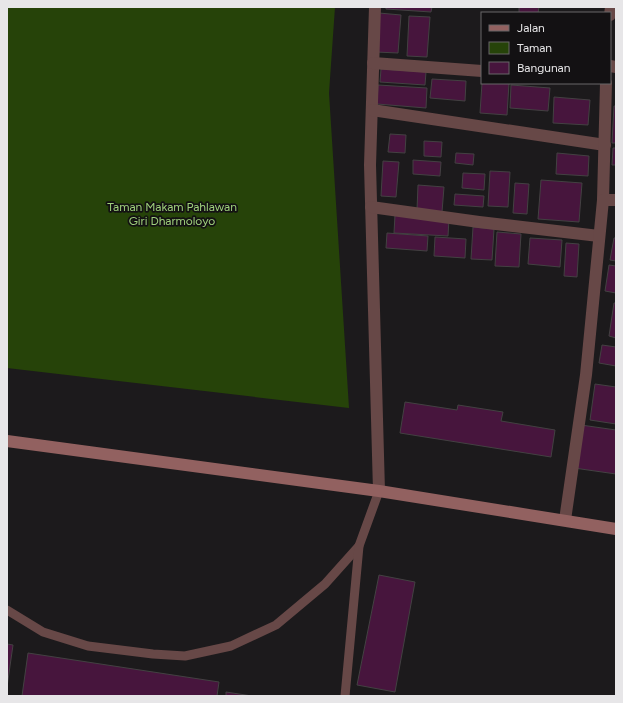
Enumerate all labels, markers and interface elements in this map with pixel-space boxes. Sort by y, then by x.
legend [481,12,611,84]
text: Jalan [517,21,545,35]
text: Taman [517,41,552,55]
text: Bangunan [517,61,571,75]
park label: Taman Makam Pahlawan Giri Dharmoloyo [107,200,237,228]

